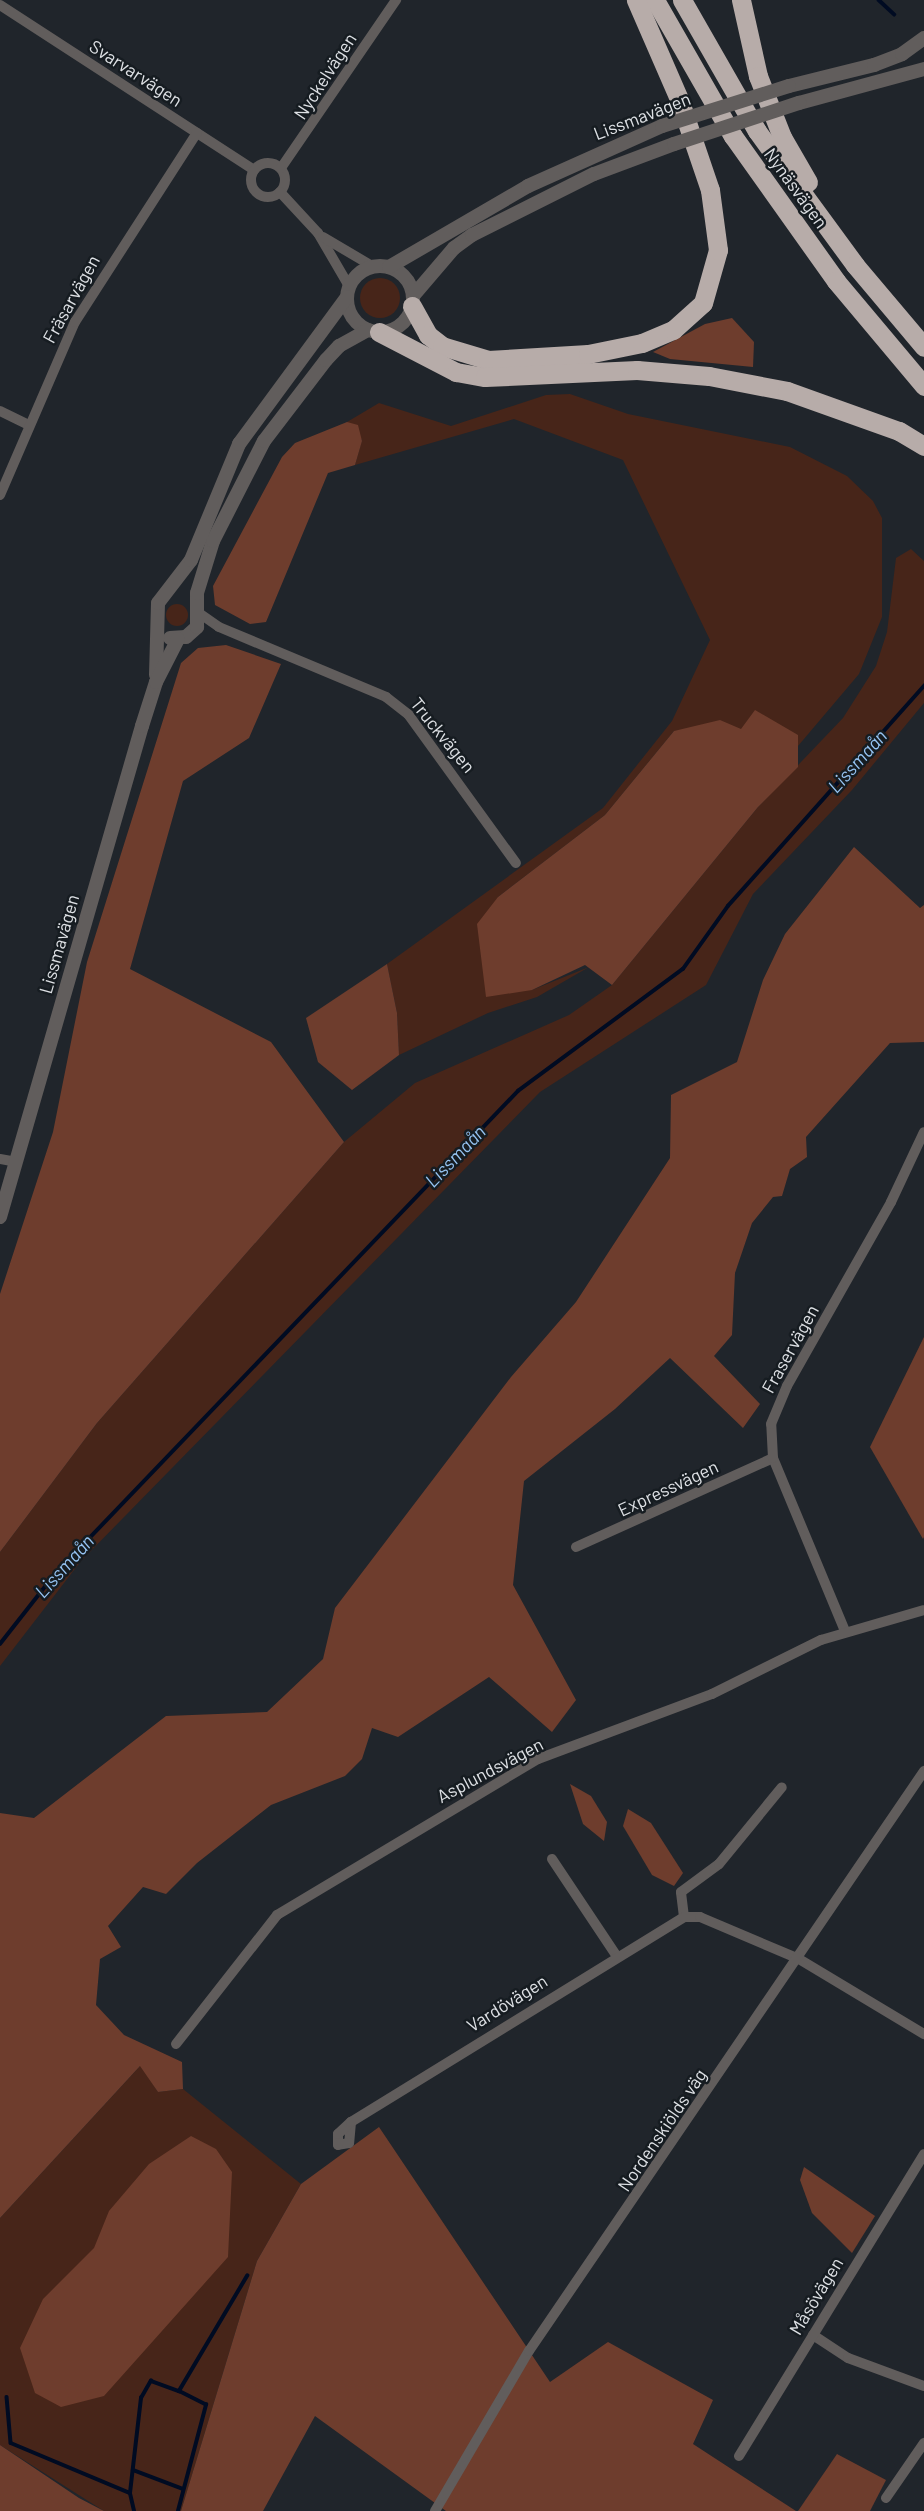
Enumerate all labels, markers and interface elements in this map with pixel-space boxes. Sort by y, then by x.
street label: Nyckelvägen [289,29,361,123]
street label: Svarvarvägen [86,35,186,111]
street label: Lissmavägen [590,88,694,144]
street label: Nynäsvägen [760,144,832,232]
street label: Fräsarvägen [38,251,104,347]
street label: Truckvägen [406,693,480,777]
water label: Lissmaån [823,725,891,797]
street label: Lissmavägen [35,892,83,996]
water label: Lissmaån [420,1120,490,1192]
street label: Fraservägen [757,1301,823,1397]
street label: Expressvägen [614,1455,722,1521]
water label: Lissmaån [30,1530,98,1602]
street label: Asplundsvägen [433,1733,547,1807]
street label: Vardövägen [463,1970,551,2036]
street label: Nordenskiölds väg [613,2065,711,2195]
street label: Måsövägen [784,2253,848,2339]

